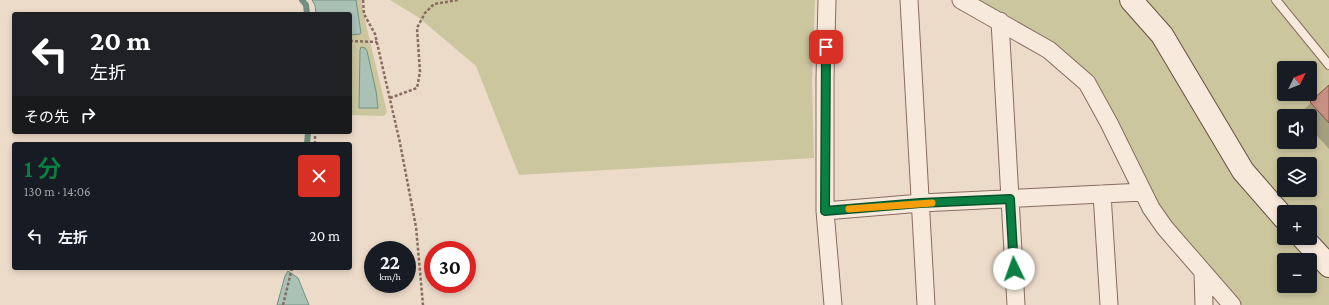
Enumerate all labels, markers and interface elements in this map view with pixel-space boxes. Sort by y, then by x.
text: 20 m [90,25,150,56]
icon: left [24,28,76,80]
pin [809,30,843,64]
icon: arrive [815,36,837,58]
north arrow [1277,61,1317,101]
map controls [1277,61,1317,293]
text: 左折 [90,63,126,83]
icon: right [77,104,99,126]
text: その先 [24,109,69,125]
button: sound [1277,109,1317,149]
text: 1 分 [24,155,61,182]
button: close [298,155,340,197]
button: layers [1277,157,1317,197]
text: 130 m · 14:06 [24,184,91,199]
button: + [1277,205,1317,245]
icon: left [24,225,46,247]
text: 20 m [310,228,340,244]
text: 左折 [58,230,88,246]
speed limit sign: 30 [424,241,476,293]
position arrow [993,248,1035,290]
text: 22 [380,251,400,273]
button: − [1277,253,1317,293]
text: km/h [379,271,401,282]

